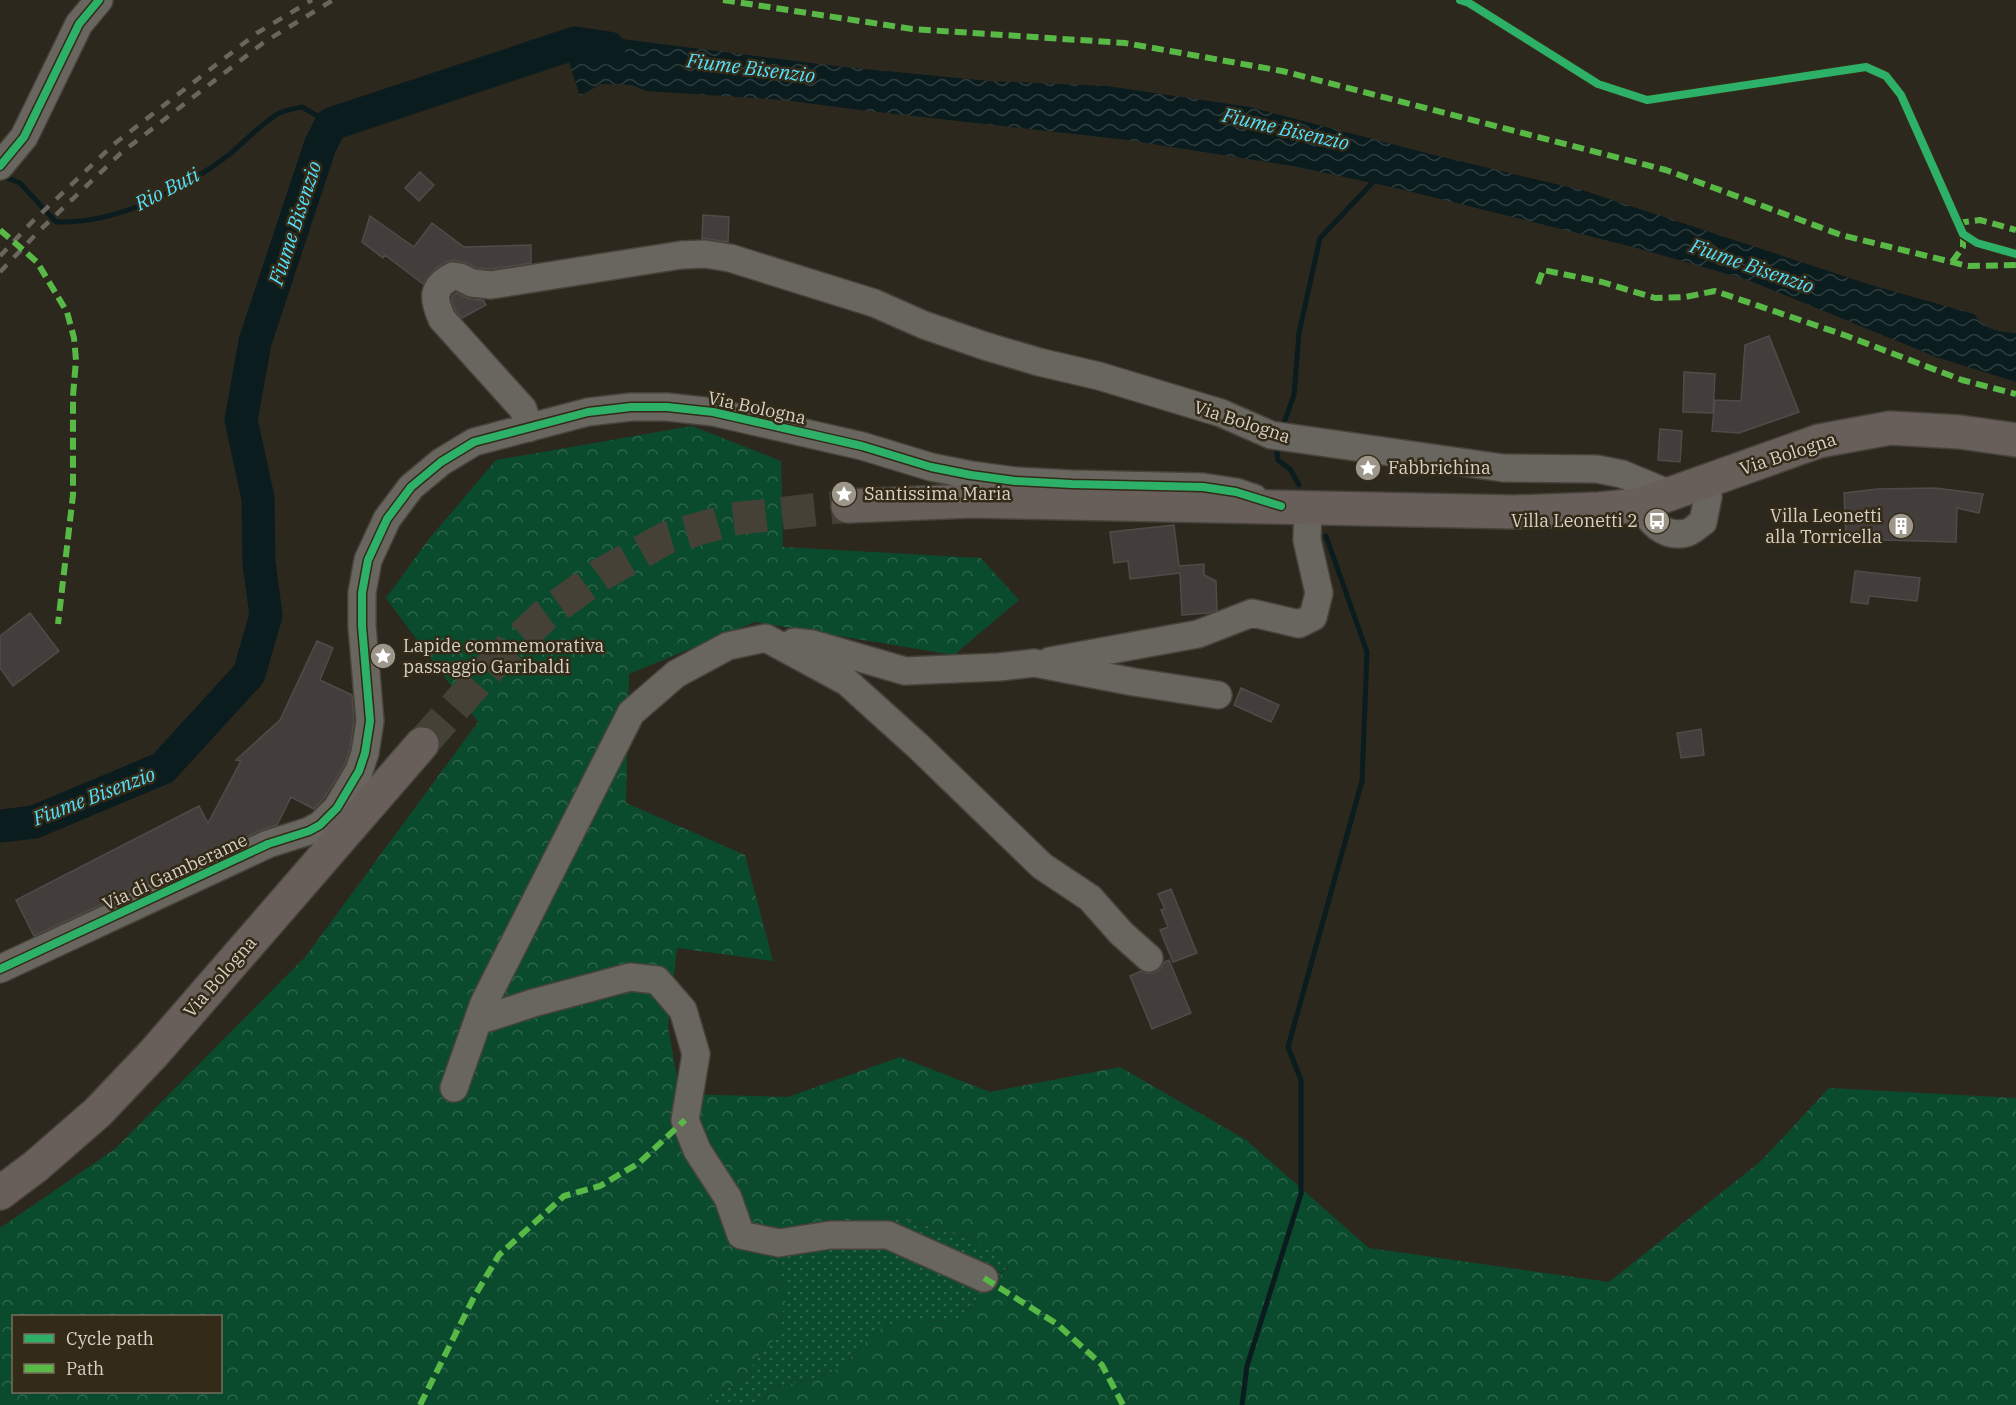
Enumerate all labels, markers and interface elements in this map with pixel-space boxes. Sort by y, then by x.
water label: Fiume Bisenzio [684,46,817,89]
water label: Fiume Bisenzio [1219,101,1352,156]
water label: Fiume Bisenzio [261,157,327,289]
water label: Rio Buti [129,161,204,217]
water label: Fiume Bisenzio [1686,231,1818,299]
street label: Via Bologna [706,386,809,429]
street label: Via Bologna [1191,395,1293,448]
street label: Via Bologna [1737,427,1839,480]
place icon: Fabbrichina [1353,453,1383,483]
place label: Fabbrichina [1388,456,1491,479]
place icon: Santissima Maria [829,479,859,509]
place label: Santissima Maria [864,482,1011,505]
place label: Villa Leonetti alla Torricella [1765,504,1882,548]
bus stop icon: Villa Leonetti 2 [1642,506,1672,536]
place label: Villa Leonetti 2 [1511,509,1638,532]
building icon: Villa Leonetti alla Torricella [1886,511,1916,541]
place label: Lapide commemorativa passaggio Garibaldi [403,634,605,678]
place icon: Lapide commemorativa passaggio Garibaldi [368,641,398,671]
water label: Fiume Bisenzio [28,760,159,832]
street label: Via di Gamberame [99,828,251,915]
street label: Via Bologna [178,931,261,1022]
legend [12,1315,222,1393]
text: Cycle path [66,1327,154,1350]
text: Path [66,1357,104,1380]

